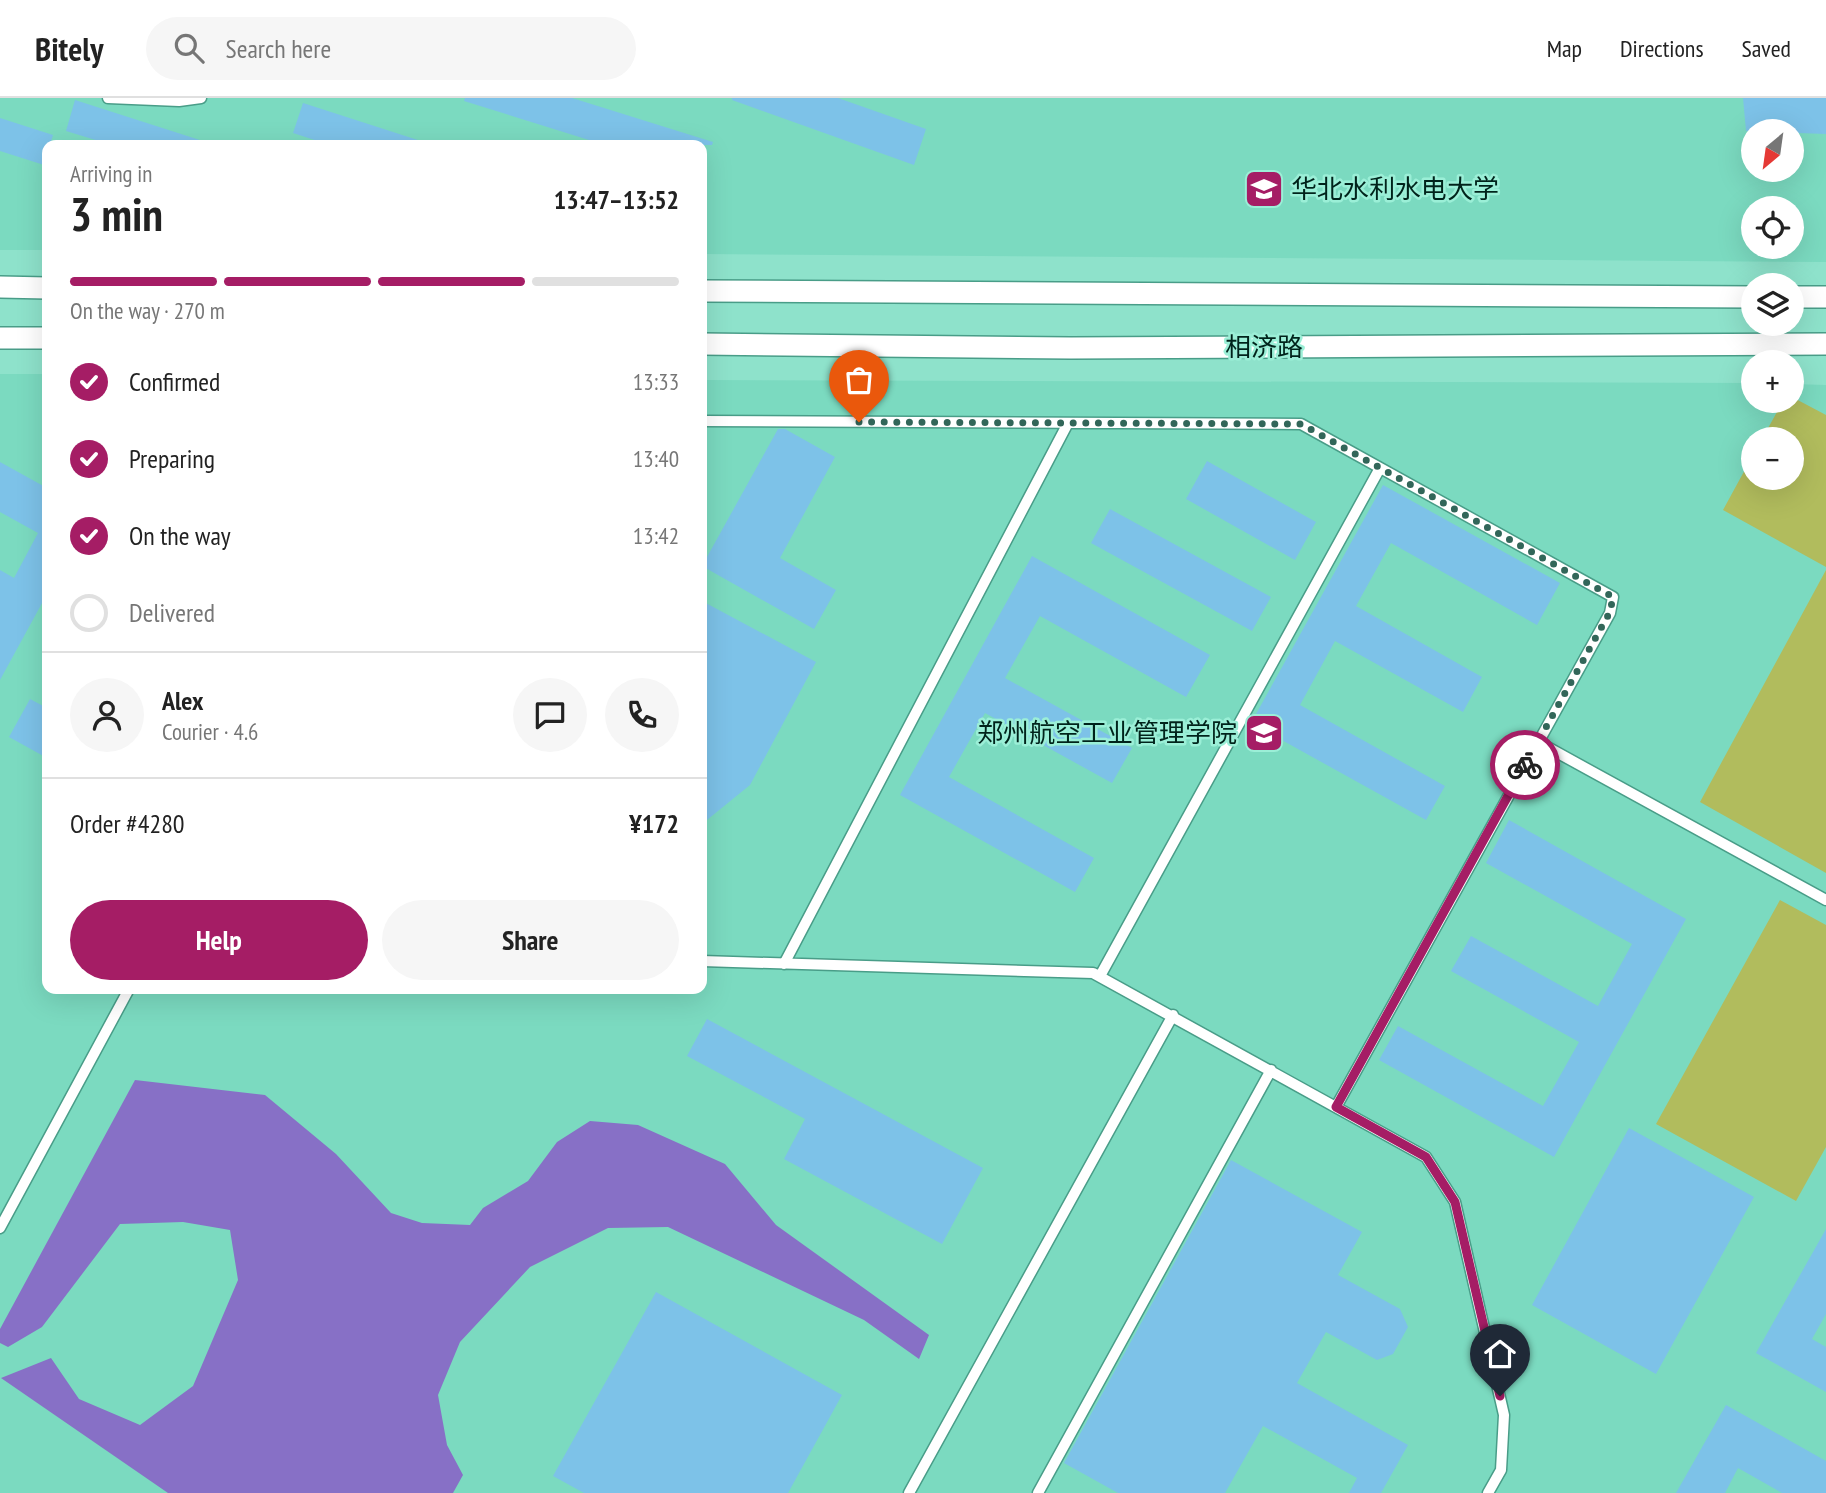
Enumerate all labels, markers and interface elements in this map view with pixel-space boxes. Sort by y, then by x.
search box [146,17,636,80]
text: Bitely [35,27,104,70]
icon: search [170,29,208,67]
text: Search here [226,32,331,65]
text: Map [1547,33,1582,64]
text: Directions [1620,33,1704,64]
text: Saved [1742,33,1791,64]
north arrow [1741,119,1804,182]
map controls [1741,119,1804,490]
text: Arriving in [70,159,152,188]
school or university icon: 华北水利水电大学 [1243,168,1285,210]
place label: 华北水利水电大学 [1291,172,1499,205]
text: 13:47–13:52 [554,183,679,216]
text: 3 min [70,184,163,244]
button: locate [1741,196,1804,259]
button: layers [1741,273,1804,336]
text: On the way · 270 m [70,296,225,325]
street label: 相济路 [1225,330,1303,363]
pin [829,350,889,422]
button: + [1741,350,1804,413]
icon: bag [840,361,878,399]
icon: check [70,363,108,401]
text: Confirmed [129,365,220,398]
text: 13:33 [633,367,679,396]
button: − [1741,427,1804,490]
icon: check [70,440,108,478]
text: Preparing [129,442,215,475]
text: 13:40 [633,444,679,473]
icon: check [70,517,108,555]
text: On the way [129,519,231,552]
text: 13:42 [633,521,679,550]
text: Delivered [129,596,215,629]
button: person [70,678,144,752]
button: chat [513,678,587,752]
button: phone [605,678,679,752]
text: Alex [162,684,203,717]
school or university icon: 郑州航空工业管理学院 [1243,712,1285,754]
place label: 郑州航空工业管理学院 [977,716,1237,749]
text: Courier · 4.6 [162,717,258,746]
courier [1490,730,1560,800]
icon: bike [1506,746,1544,784]
text: Order #4280 [70,807,185,840]
text: ¥172 [629,807,679,840]
button: Help [70,900,368,980]
button: Share [382,900,679,980]
pin [1470,1324,1530,1396]
icon: home [1481,1335,1519,1373]

